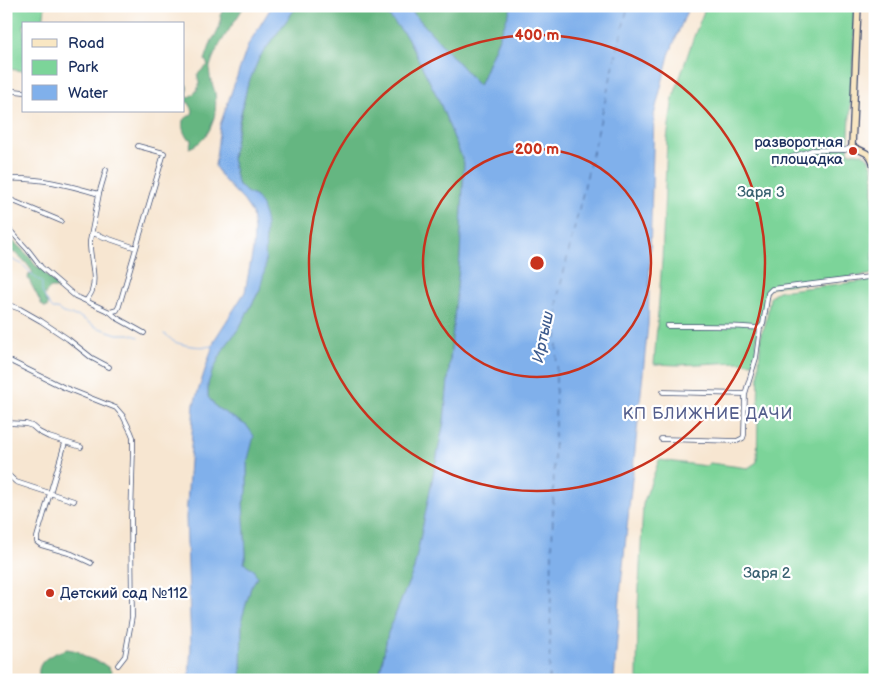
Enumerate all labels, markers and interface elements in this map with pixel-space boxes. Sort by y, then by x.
legend [22,22,185,112]
text: 400 m [515,26,559,45]
text: Road [68,34,104,53]
text: Park [68,58,99,77]
text: Water [68,84,108,103]
place label: разворотная площадка [754,133,843,169]
text: 200 m [515,140,559,159]
marker: разворотная площадка [847,145,859,157]
park label: Заря 3 [737,183,785,202]
centre of rings [528,254,546,272]
water label: Иртыш [529,309,558,365]
district label: КП БЛИЖНИЕ ДАЧИ [623,405,793,424]
park label: Заря 2 [743,564,791,583]
place label: Детский сад №112 [60,584,188,603]
marker: Детский сад №112 [44,587,56,599]

